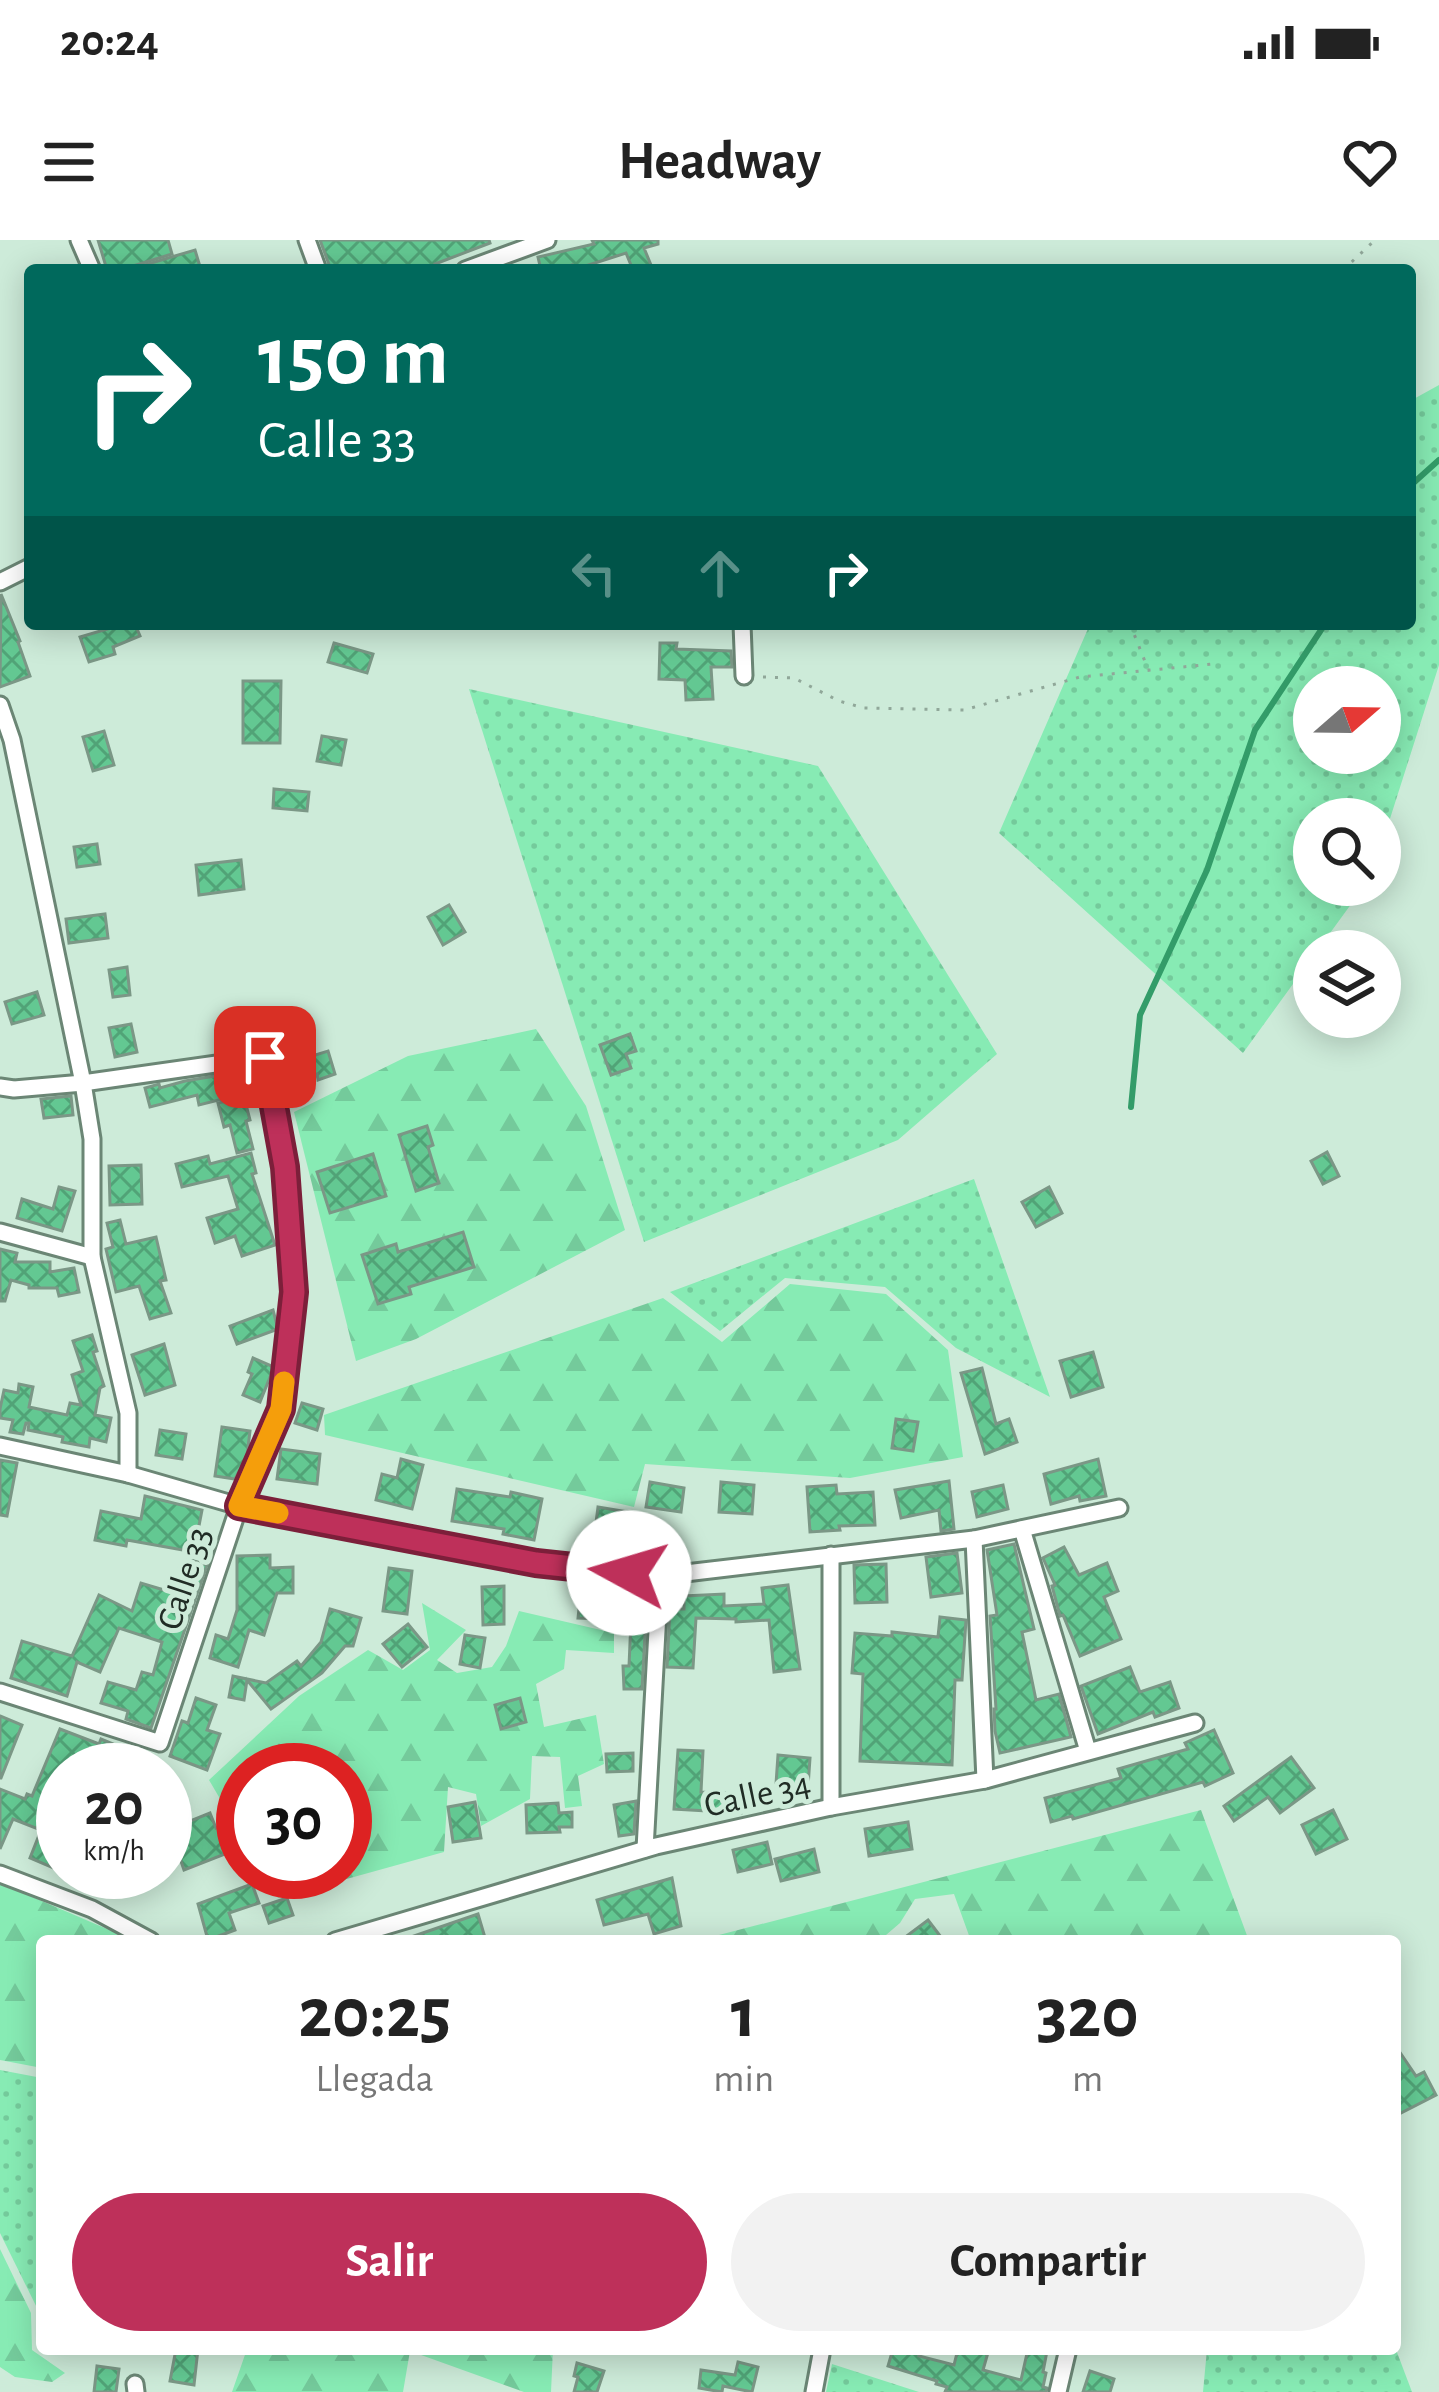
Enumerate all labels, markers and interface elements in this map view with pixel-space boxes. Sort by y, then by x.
text: 20:24 [60,19,159,64]
icon: menu [36,129,102,195]
icon: heart [1337,129,1403,195]
text: Headway [618,135,821,189]
icon: right [60,312,216,468]
text: 150 m [258,316,449,400]
text: Calle 33 [258,414,416,468]
icon: left [561,540,627,606]
icon: ahead [687,540,753,606]
icon: right [813,540,879,606]
north arrow [1293,666,1401,774]
map controls [1293,666,1401,1038]
button: search [1293,798,1401,906]
button: layers [1293,930,1401,1038]
pin [214,1006,316,1108]
icon: arrive [232,1024,298,1090]
position arrow [566,1510,692,1636]
street label: Calle 33 [152,1523,218,1634]
speed limit sign: 30 [216,1743,372,1899]
street label: Calle 34 [701,1766,814,1824]
text: 20 [84,1776,144,1836]
text: km/h [83,1836,145,1866]
text: 20:25 [298,1978,451,2050]
text: 1 [731,1978,757,2050]
text: 320 [1036,1978,1139,2050]
text: Llegada [316,2060,434,2099]
text: min [713,2060,774,2099]
text: m [1072,2060,1103,2099]
button: Salir [72,2193,707,2331]
button: Compartir [731,2193,1365,2331]

